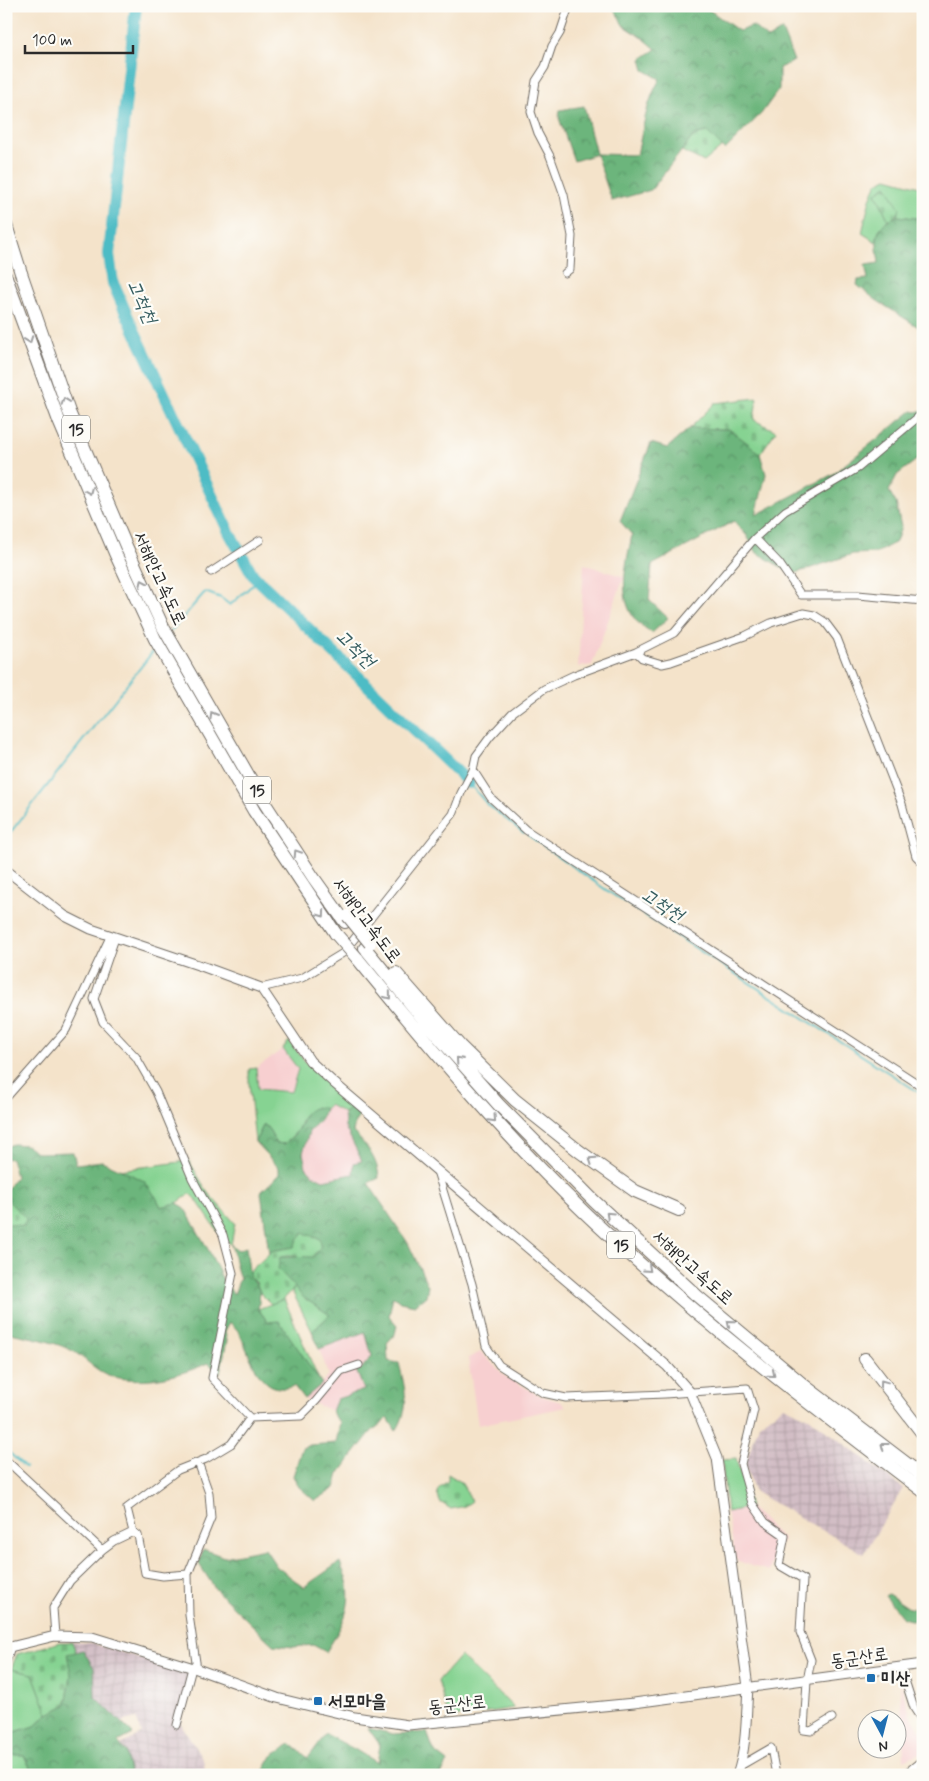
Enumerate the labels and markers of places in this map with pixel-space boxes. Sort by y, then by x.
place label: 미산 [881,1667,910,1691]
marker: 미산 [865,1672,877,1684]
place label: 서모마을 [328,1690,386,1714]
marker: 서모마을 [312,1695,324,1707]

